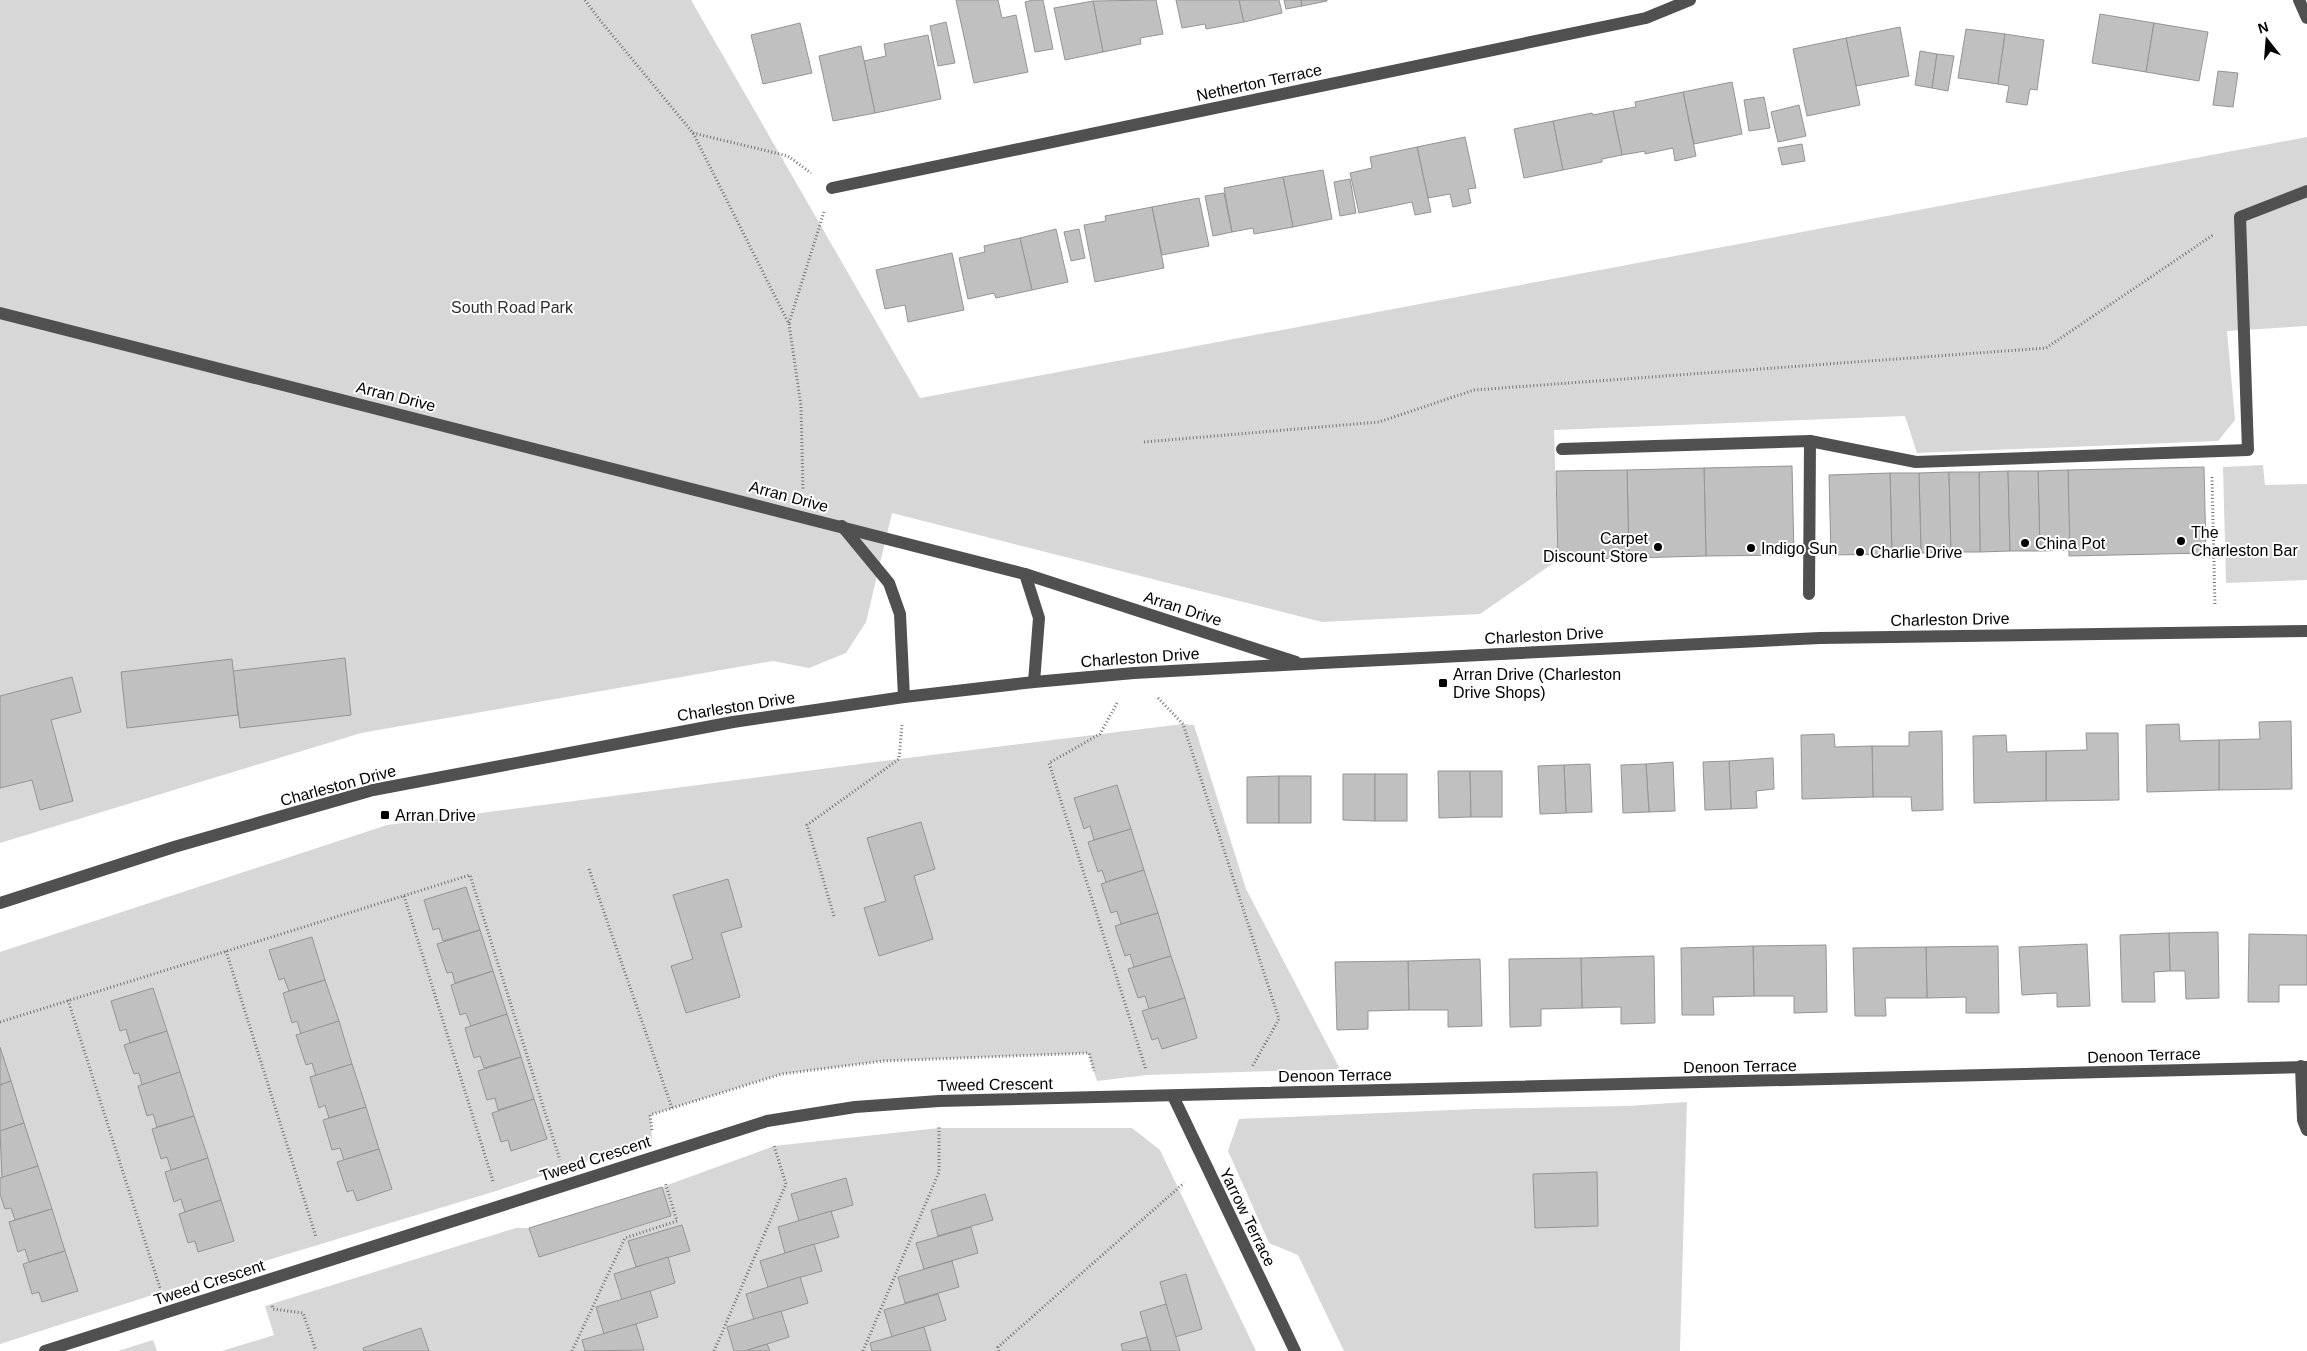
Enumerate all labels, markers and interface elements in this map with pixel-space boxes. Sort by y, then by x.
north arrow [2242,15,2292,65]
text: N [2256,18,2270,37]
street label: Netherton Terrace [1195,61,1323,104]
park label: South Road Park [451,299,574,316]
street label: Arran Drive [355,378,437,415]
street label: Arran Drive [748,478,830,515]
place label: The Charleston Bar [2191,524,2298,559]
place label: Carpet Discount Store [1543,530,1649,565]
place label: China Pot [2035,535,2106,552]
marker: The Charleston Bar [2175,535,2187,547]
marker: China Pot [2019,537,2031,549]
place label: Indigo Sun [1761,540,1838,557]
marker: Carpet Discount Store [1652,541,1664,553]
marker: Indigo Sun [1745,542,1757,554]
place label: Charlie Drive [1870,544,1963,561]
marker: Charlie Drive [1854,546,1866,558]
street label: Arran Drive [1142,588,1224,629]
street label: Charleston Drive [1890,610,2010,629]
street label: Charleston Drive [1484,624,1604,647]
street label: Charleston Drive [1080,645,1200,670]
place label: Arran Drive (Charleston Drive Shops) [1453,666,1621,701]
marker: Arran Drive (Charleston Drive Shops) [1437,677,1449,689]
street label: Charleston Drive [676,689,796,724]
street label: Charleston Drive [278,762,398,809]
place label: Arran Drive [395,807,476,824]
marker: Arran Drive [379,809,391,821]
street label: Denoon Terrace [2087,1045,2201,1066]
street label: Denoon Terrace [1683,1057,1797,1076]
street label: Denoon Terrace [1278,1066,1392,1085]
street label: Tweed Crescent [937,1075,1054,1094]
street label: Tweed Crescent [538,1132,653,1184]
street label: Yarrow Terrace [1216,1165,1279,1269]
street label: Tweed Crescent [152,1256,267,1308]

